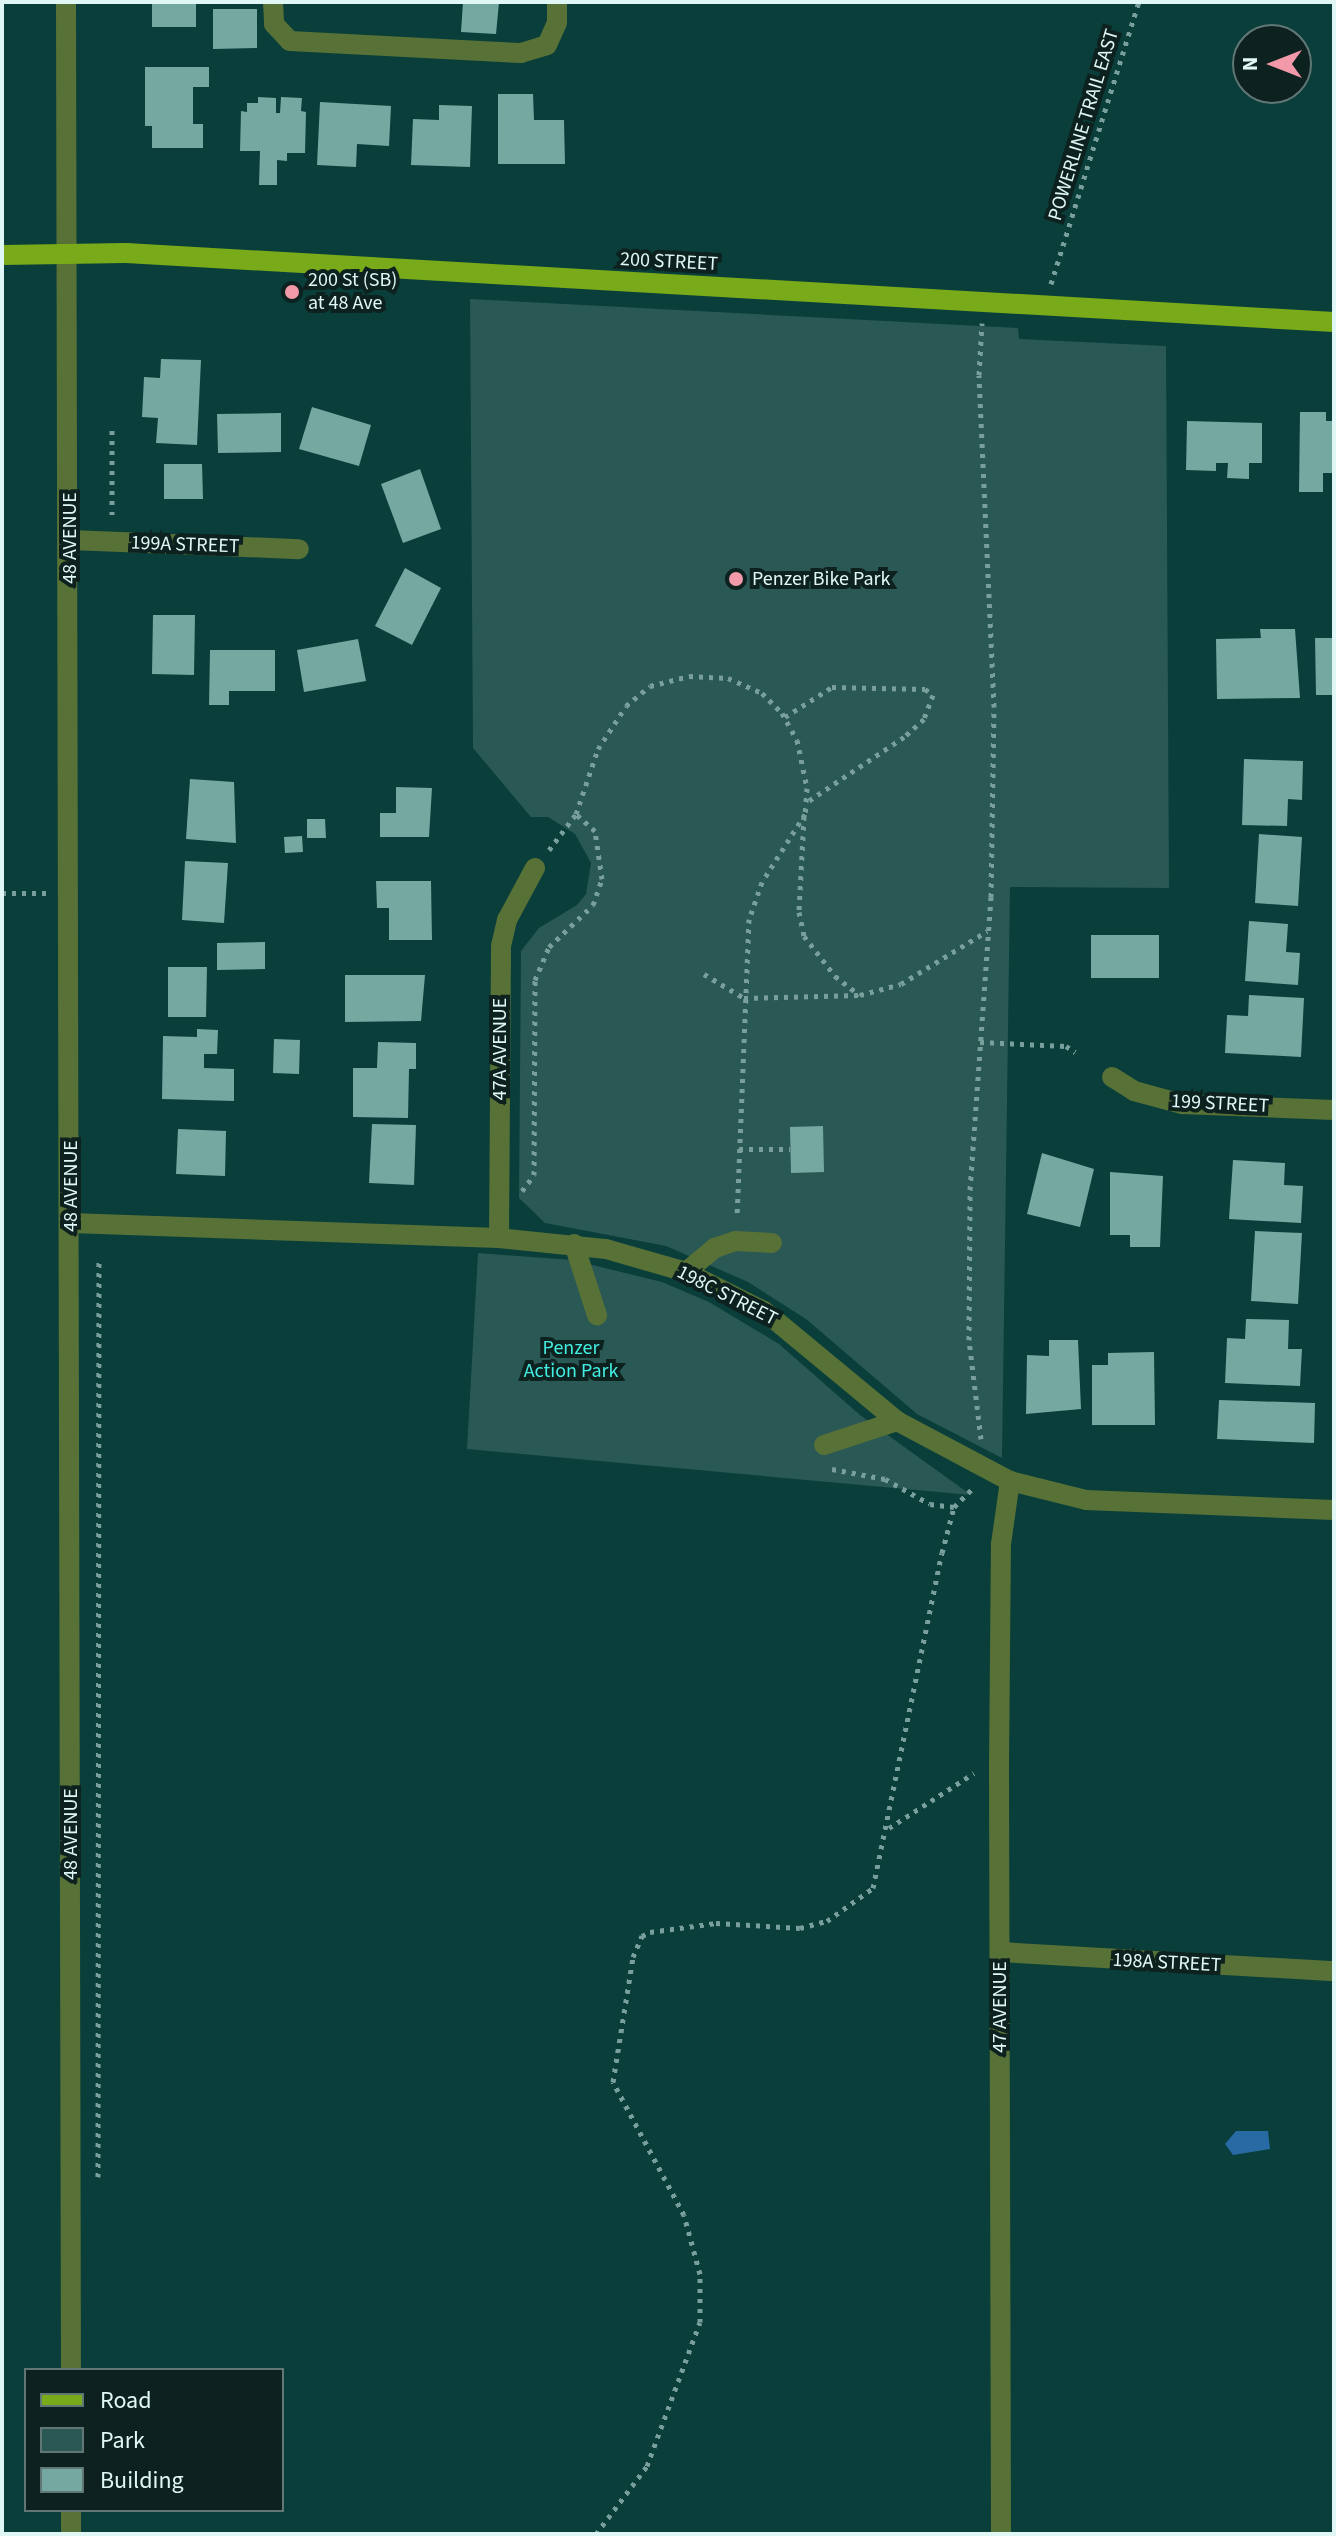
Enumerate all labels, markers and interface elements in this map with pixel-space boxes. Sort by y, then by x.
north arrow [1232,24,1312,104]
street label: POWERLINE TRAIL EAST [1043,26,1125,224]
text: N [1234,57,1266,71]
street label: 200 STREET [619,247,719,277]
place label: 200 St (SB) at 48 Ave [308,268,397,315]
marker: 200 St (SB) at 48 Ave [283,283,301,301]
street label: 48 AVENUE [58,492,82,584]
street label: 199A STREET [130,531,240,559]
place label: Penzer Bike Park [752,567,890,591]
marker: Penzer Bike Park [727,570,745,588]
street label: 47A AVENUE [488,998,512,1100]
street label: 199 STREET [1170,1089,1270,1119]
street label: 48 AVENUE [59,1140,83,1232]
street label: 198C STREET [673,1260,781,1332]
park label: Penzer Action Park [524,1337,618,1384]
street label: 48 AVENUE [59,1788,83,1880]
street label: 198A STREET [1112,1948,1222,1978]
street label: 47 AVENUE [988,1961,1012,2053]
legend [24,2368,284,2512]
text: Road [100,2383,152,2418]
text: Park [100,2423,145,2458]
text: Building [100,2463,184,2498]

